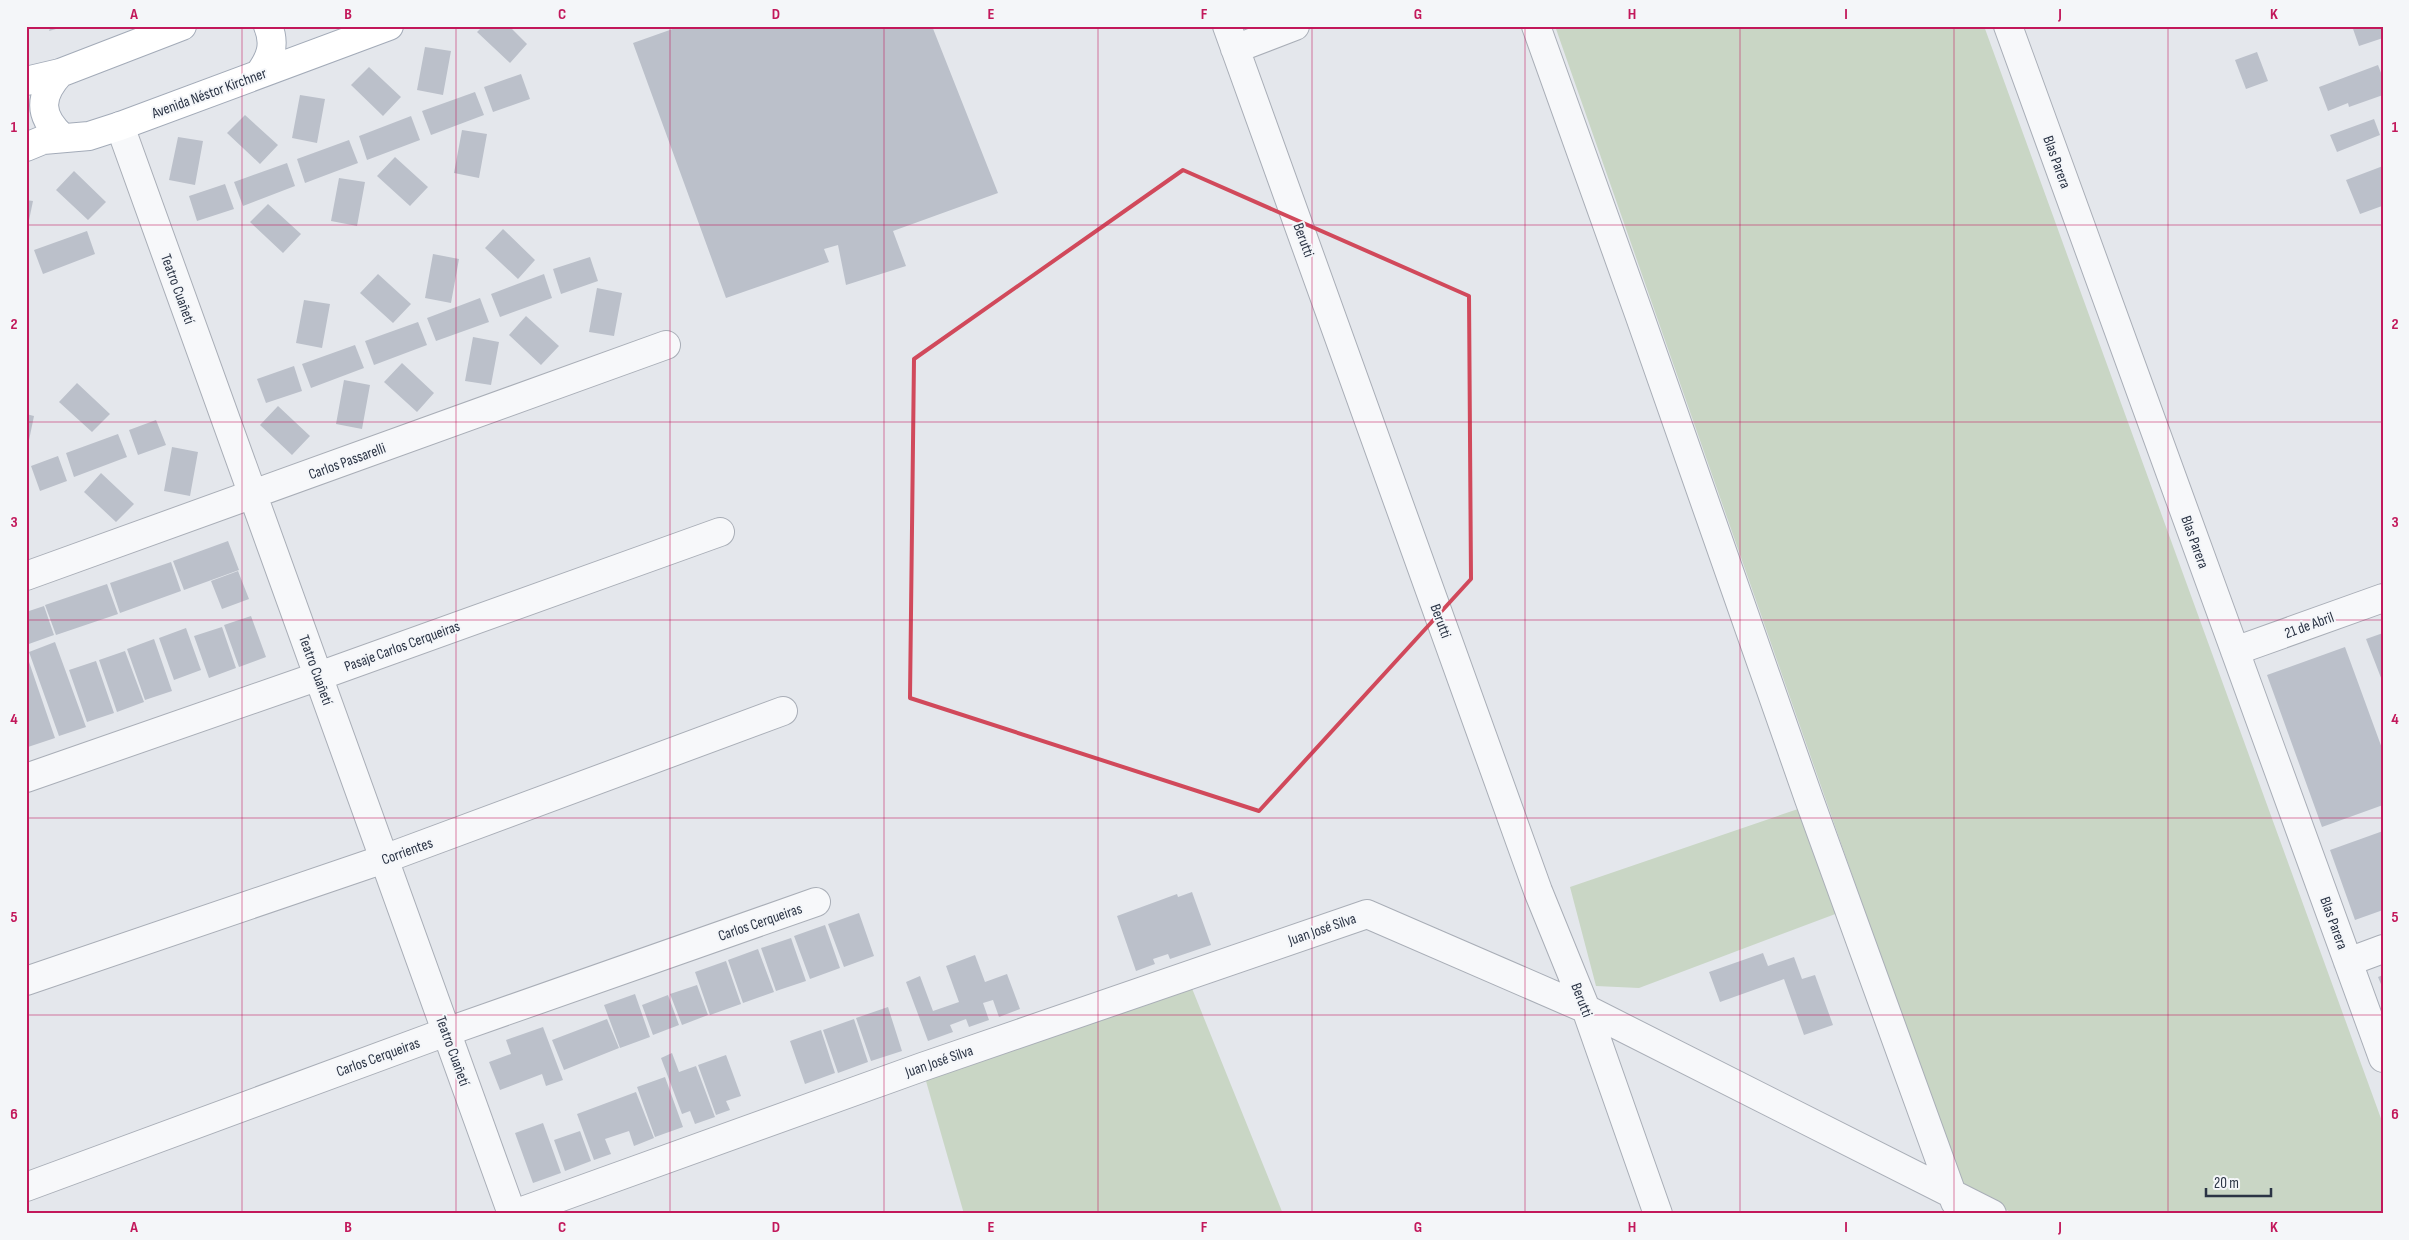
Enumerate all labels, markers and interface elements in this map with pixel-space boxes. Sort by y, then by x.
text: A [129,5,138,24]
text: B [344,5,352,24]
text: C [558,5,566,24]
text: D [772,5,780,24]
text: E [988,5,995,24]
text: F [1201,5,1208,24]
text: G [1414,5,1422,24]
text: H [1628,5,1636,24]
text: I [1844,5,1848,24]
text: J [2057,5,2062,24]
text: K [2270,5,2278,24]
street label: Avenida Néstor Kirchner [148,64,270,123]
text: 1 [11,118,18,137]
text: 1 [2392,118,2399,137]
street label: Blas Parera [2038,133,2075,191]
street label: Berutti [1289,220,1319,260]
street label: Teatro Cuañetí [156,252,199,327]
text: 2 [10,315,18,334]
text: 2 [2391,315,2399,334]
street label: Carlos Passarelli [306,439,389,484]
text: 3 [10,513,18,532]
street label: Blas Parera [2176,513,2213,571]
text: 3 [2391,513,2399,532]
street label: Berutti [1426,601,1456,641]
street label: 21 de Abril [2282,608,2337,643]
street label: Pasaje Carlos Cerqueiras [342,617,463,676]
street label: Teatro Cuañetí [294,633,337,708]
text: 4 [10,710,18,729]
text: 4 [2391,710,2399,729]
street label: Corrientes [379,833,435,869]
street label: Blas Parera [2315,894,2352,952]
street label: Carlos Cerqueiras [716,899,805,946]
text: 5 [10,908,18,927]
text: 5 [2391,908,2399,927]
street label: Juan José Silva [1285,909,1359,950]
street label: Berutti [1566,980,1597,1020]
street label: Teatro Cuañetí [431,1014,474,1089]
street label: Carlos Cerqueiras [334,1034,423,1081]
street label: Juan José Silva [902,1041,976,1082]
text: 6 [10,1105,18,1124]
text: 6 [2391,1105,2399,1124]
scale bar [2206,1165,2272,1197]
text: 20 m [2214,1174,2239,1193]
text: A [129,1218,138,1237]
text: B [344,1218,352,1237]
text: C [558,1218,566,1237]
text: D [772,1218,780,1237]
text: E [988,1218,995,1237]
text: F [1201,1218,1208,1237]
text: G [1414,1218,1422,1237]
text: H [1628,1218,1636,1237]
text: I [1844,1218,1848,1237]
text: J [2057,1218,2062,1237]
text: K [2270,1218,2278,1237]

